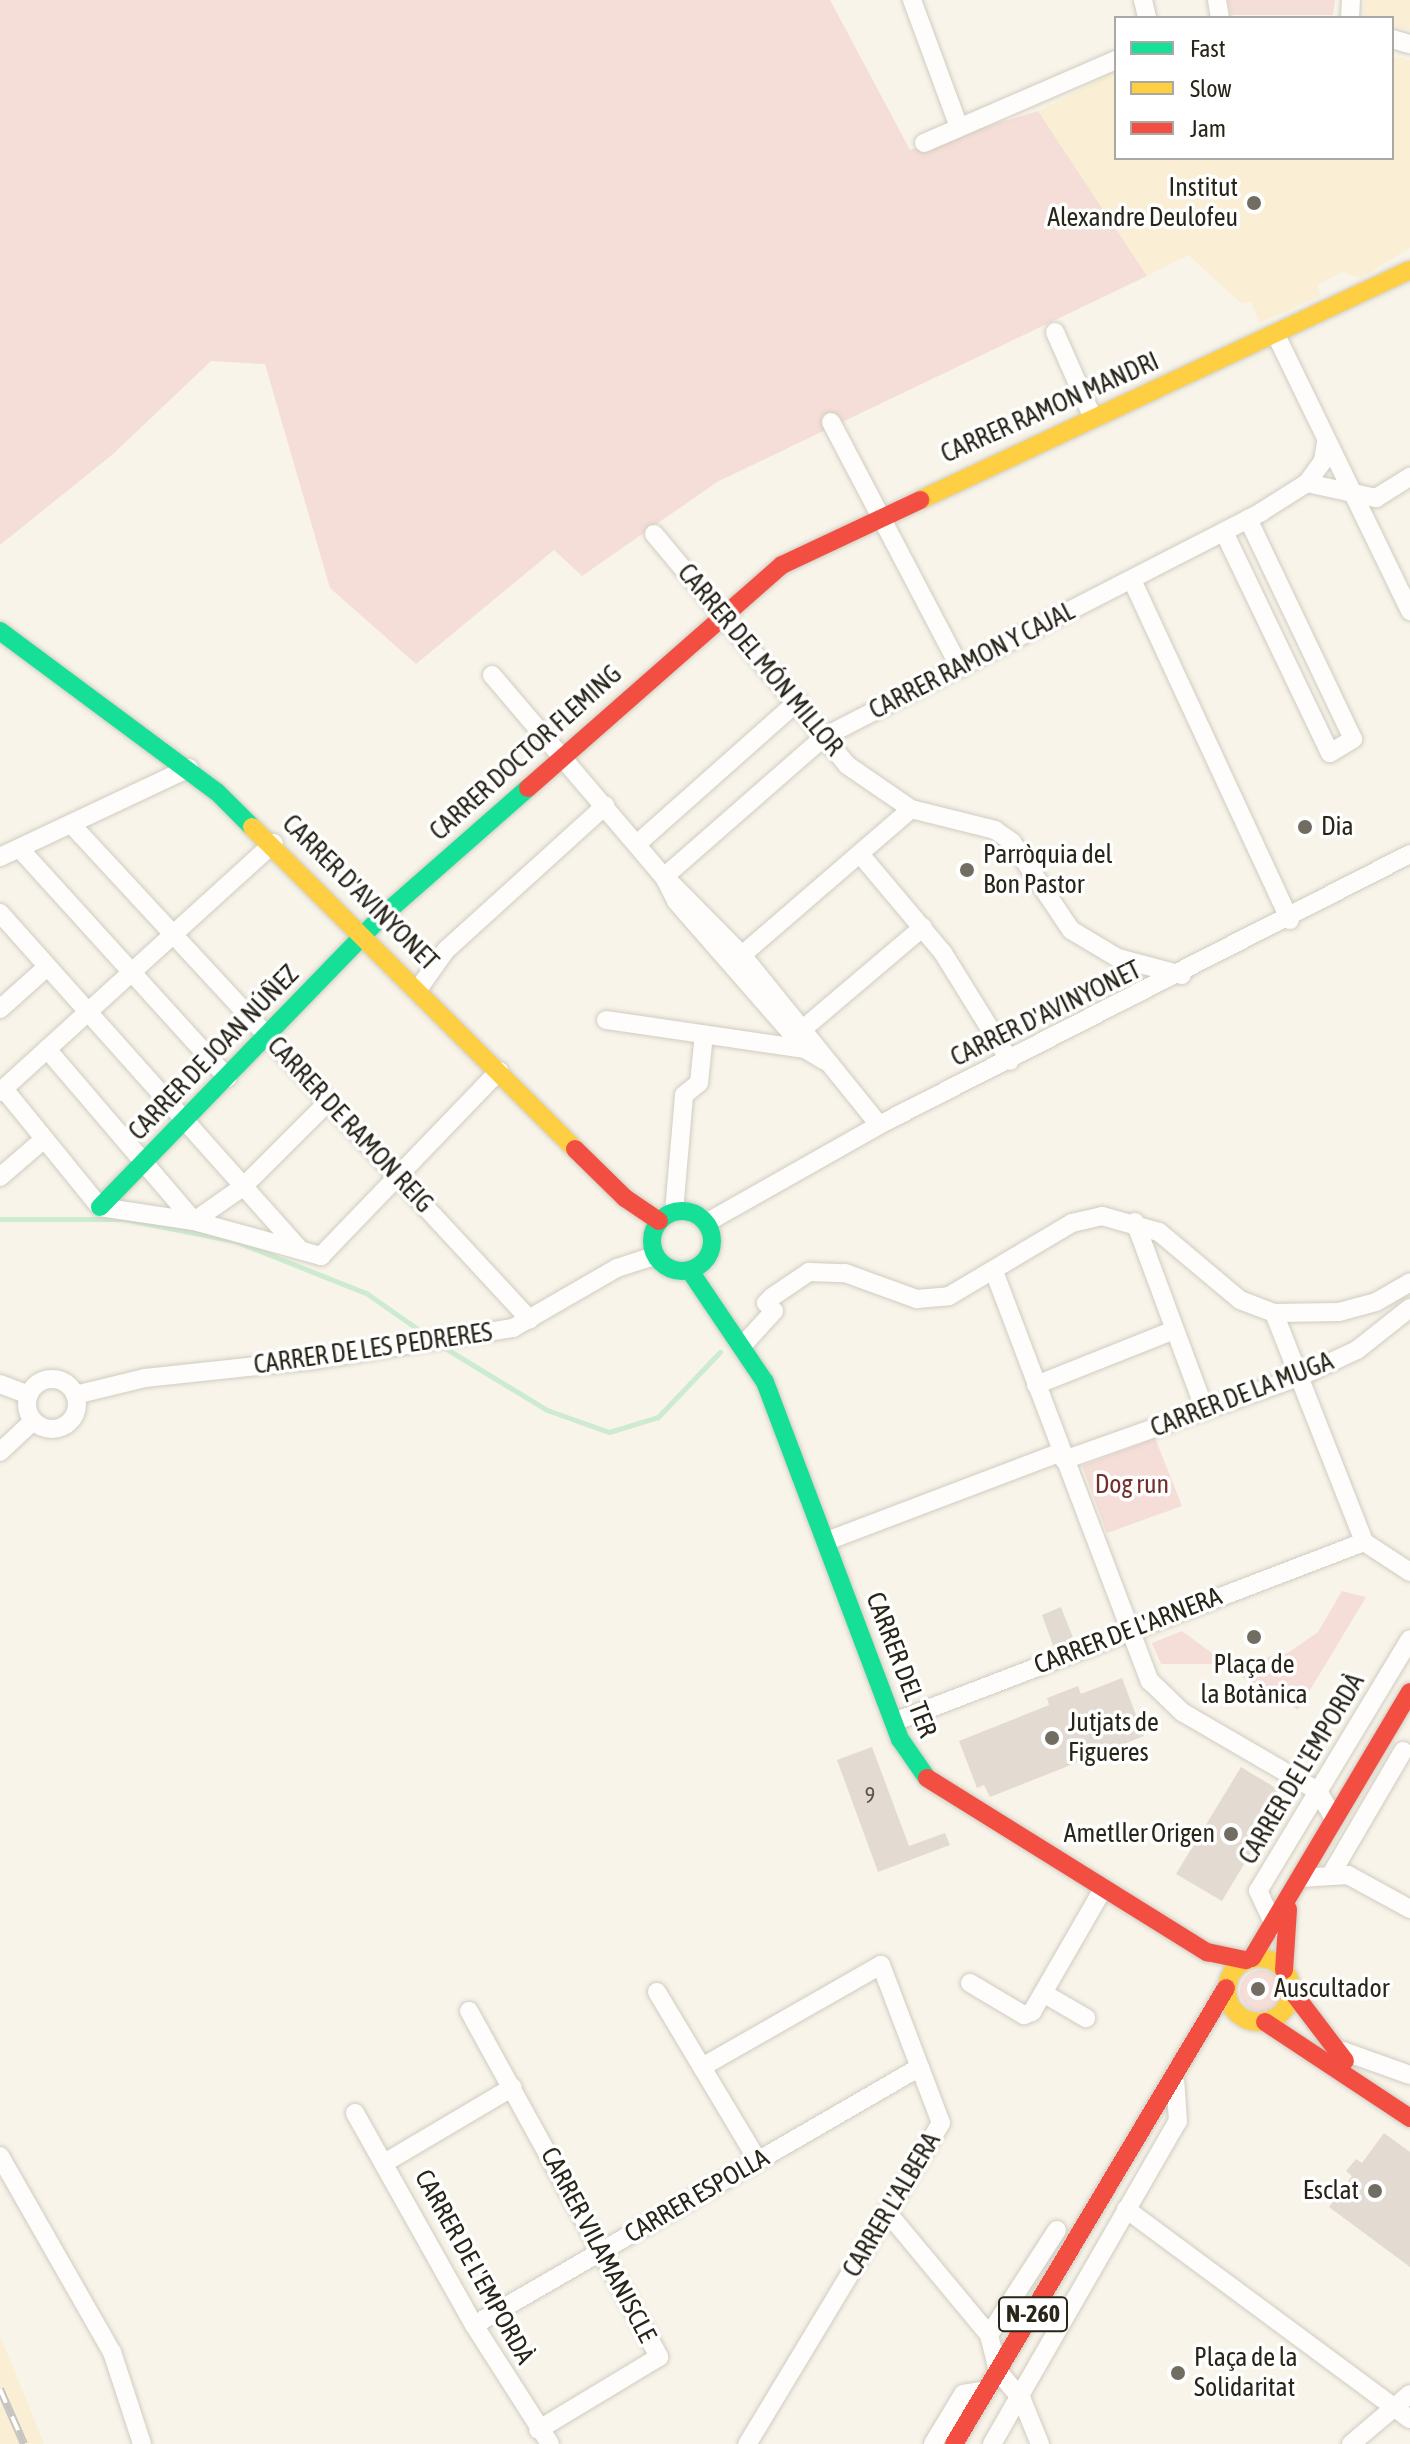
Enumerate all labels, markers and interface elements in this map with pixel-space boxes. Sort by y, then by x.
legend [1114,16,1394,160]
text: Fast [1190,35,1226,62]
text: Slow [1190,75,1232,102]
text: Jam [1190,115,1226,142]
place label: Institut Alexandre Deulofeu [1047,172,1238,234]
marker: Institut Alexandre Deulofeu [1245,194,1263,212]
street label: CARRER RAMON MANDRI [936,346,1164,470]
street label: CARRER DEL MÓN MILLOR [671,558,849,762]
street label: CARRER RAMON Y CAJAL [864,596,1080,726]
street label: CARRER DOCTOR FLEMING [424,659,628,847]
street label: CARRER D'AVINYONET [276,809,444,977]
place label: Dia [1321,811,1354,843]
marker: Dia [1296,818,1314,836]
place label: Parròquia del Bon Pastor [983,839,1112,900]
marker: Parròquia del Bon Pastor [958,861,976,879]
street label: CARRER D'AVINYONET [946,954,1146,1074]
street label: CARRER DE JOAN NÚÑEZ [122,959,306,1147]
street label: CARRER DE RAMON REIG [260,1031,440,1219]
street label: CARRER DE LES PEDRERES [252,1317,494,1381]
street label: CARRER DE LA MUGA [1146,1346,1338,1444]
park label: Dog run [1095,1469,1169,1501]
street label: CARRER DE L'ARNERA [1030,1581,1226,1681]
street label: CARRER DEL TER [859,1588,943,1742]
marker: Plaça de la Botànica [1245,1628,1263,1646]
place label: Plaça de la Botànica [1201,1649,1307,1710]
street label: CARRER DE L'EMPORDÀ [1233,1668,1371,1870]
place label: Jutjats de Figueres [1068,1707,1159,1768]
marker: Jutjats de Figueres [1043,1729,1061,1747]
house number: 9 [865,1783,875,1809]
place label: Ametller Origen [1064,1818,1215,1850]
marker: Ametller Origen [1222,1825,1240,1843]
place label: Auscultador [1274,1973,1389,2005]
marker: Auscultador [1249,1980,1267,1998]
street label: CARRER L'ALBERA [837,2127,947,2283]
street label: CARRER VILAMANISCLE [533,2142,663,2348]
street label: CARRER ESPOLLA [620,2142,774,2250]
street label: CARRER DE L'EMPORDÀ [408,2165,540,2369]
place label: Esclat [1303,2175,1359,2207]
marker: Esclat [1366,2182,1384,2200]
road number: N-260 [997,2294,1069,2334]
place label: Plaça de la Solidaritat [1194,2342,1298,2404]
marker: Plaça de la Solidaritat [1169,2364,1187,2382]

